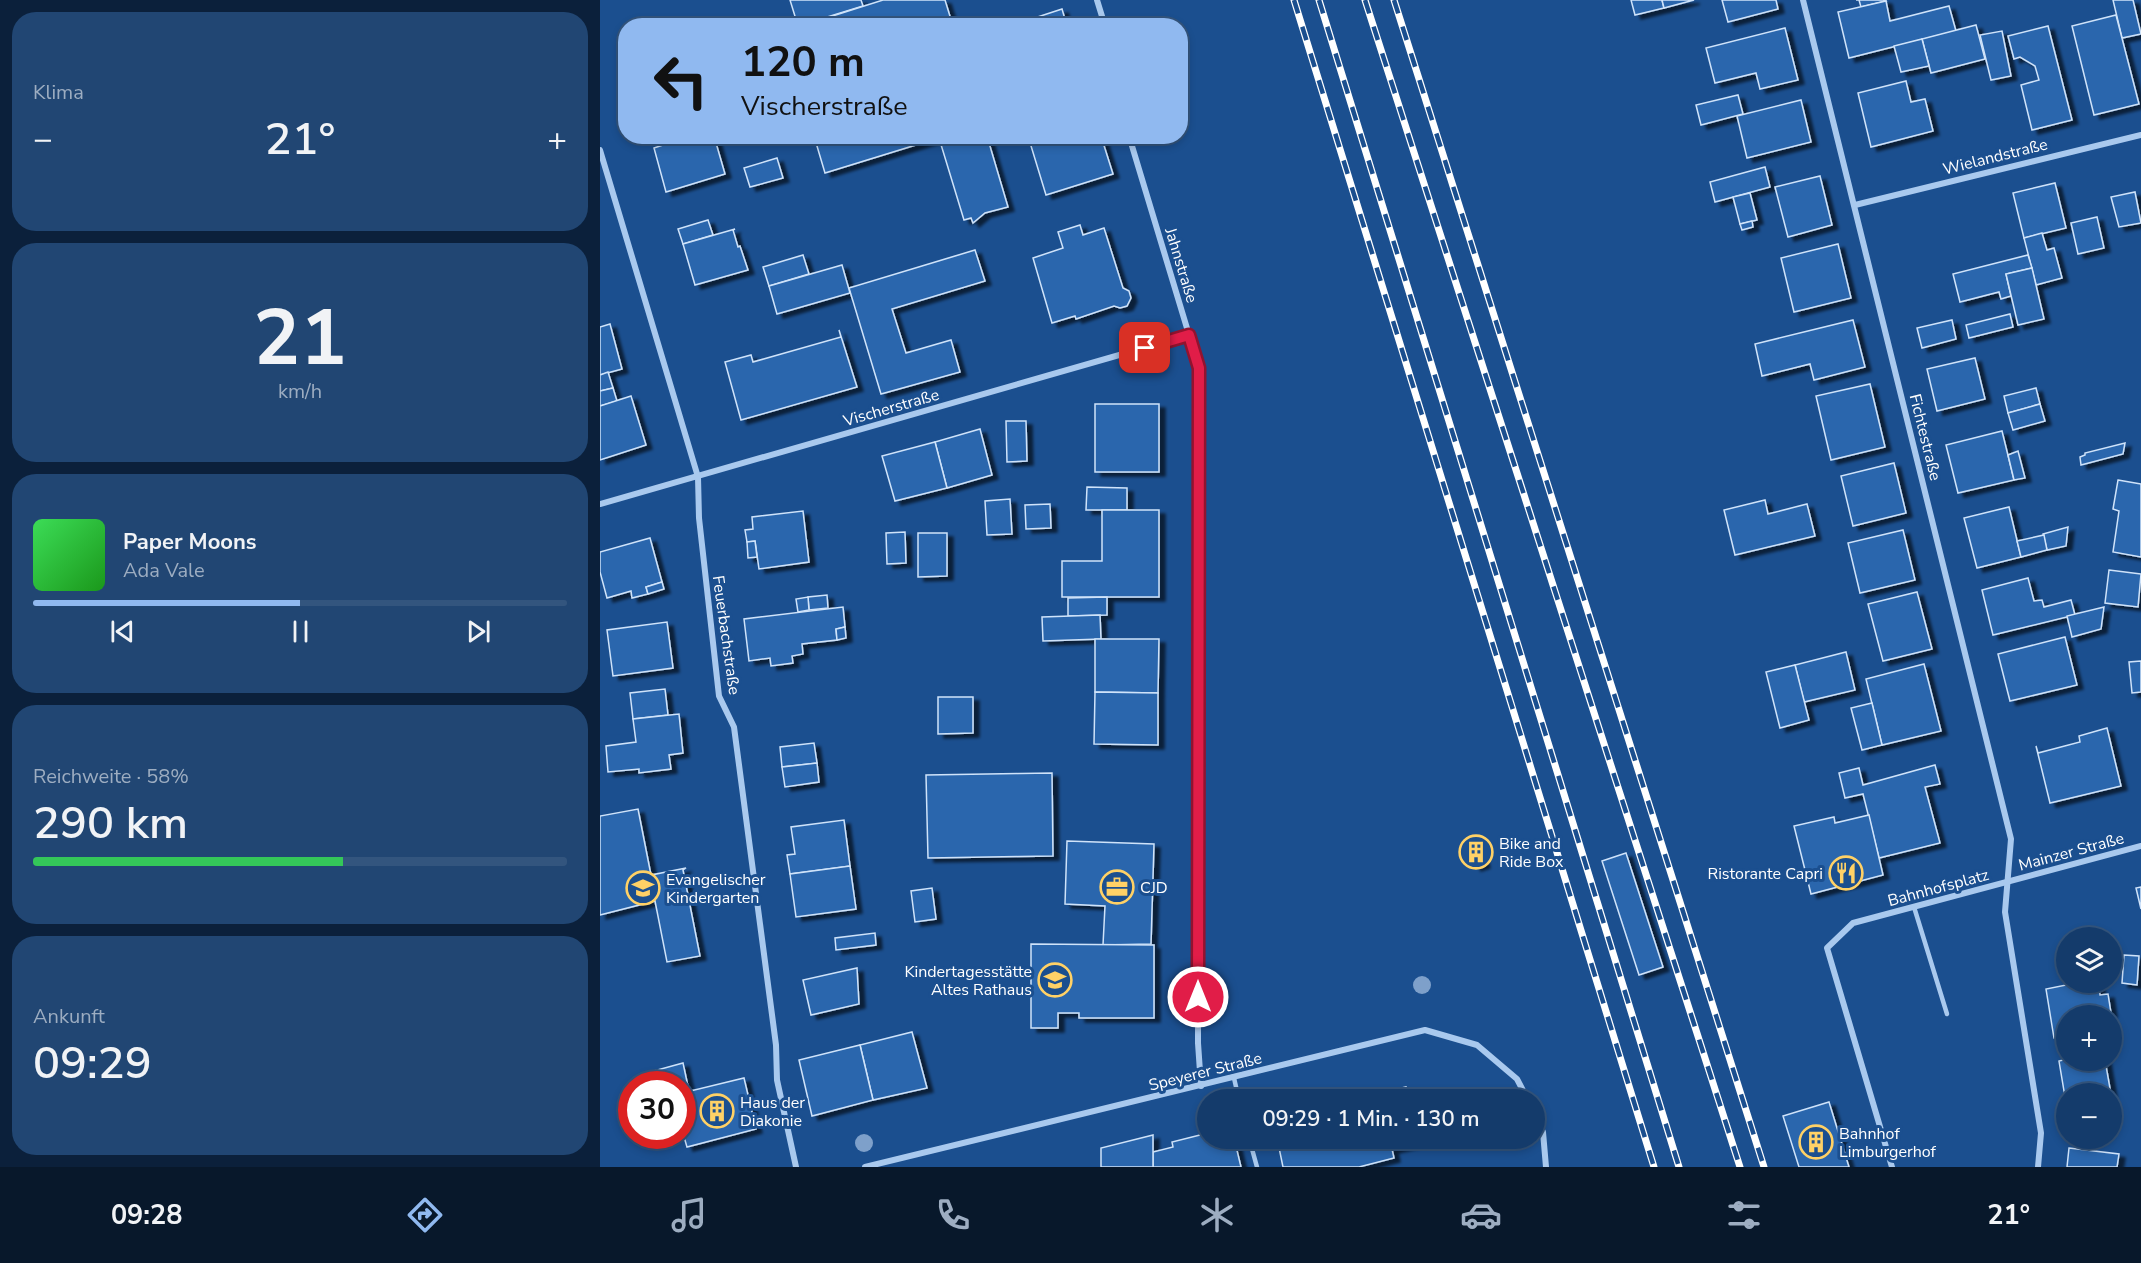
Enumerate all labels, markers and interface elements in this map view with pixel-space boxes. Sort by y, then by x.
text: 120 m [741,34,865,91]
icon: left [642,42,720,120]
text: Klima [33,79,84,106]
text: Vischerstraße [741,88,908,125]
text: 21° [265,109,335,170]
text: − [33,117,53,162]
text: + [547,117,567,162]
street label: Wielandstraße [1941,133,2050,181]
street label: Jahnstraße [1159,224,1203,306]
text: 21 [253,285,347,392]
pin [1119,322,1170,373]
icon: arrive [1128,331,1161,364]
text: km/h [278,378,322,405]
street label: Vischerstraße [840,384,942,432]
street label: Fichtestraße [1904,392,1946,483]
text: Paper Moons [123,527,257,557]
text: Ada Vale [123,557,205,584]
street label: Feuerbachstraße [707,574,745,696]
icon: previous [106,615,139,648]
icon: pause [284,615,317,648]
icon: next [462,615,495,648]
text: Reichweite · 58% [33,763,189,790]
text: 290 km [33,793,188,854]
street label: Mainzer Straße [2016,827,2126,877]
place label: Bike and Ride Box [1499,833,1564,873]
building icon: Bike and Ride Box [1458,834,1494,870]
restaurant icon: Ristorante Capri [1828,855,1864,891]
place label: Ristorante Capri [1707,863,1823,885]
street label: Bahnhofsplatz [1885,864,1991,912]
place label: Evangelischer Kindergarten [666,869,766,909]
office icon: CJD [1099,869,1135,905]
school or university icon: Evangelischer Kindergarten [625,870,661,906]
place label: CJD [1140,877,1168,899]
map controls [2056,927,2122,1149]
button: layers [2056,927,2122,993]
place label: Kindertagesstätte Altes Rathaus [904,961,1032,1001]
school or university icon: Kindertagesstätte Altes Rathaus [1037,962,1073,998]
position arrow [1166,965,1230,1029]
text: Ankunft [33,1003,105,1030]
button: + [2056,1005,2122,1071]
text: 09:29 [33,1033,152,1094]
street label: Speyerer Straße [1146,1047,1264,1097]
speed limit sign: 30 [618,1071,696,1149]
button: − [2056,1083,2122,1149]
place label: Haus der Diakonie [740,1092,805,1132]
building icon: Haus der Diakonie [699,1093,735,1129]
text: 09:29 · 1 Min. · 130 m [1262,1104,1480,1134]
place label: Bahnhof Limburgerhof [1839,1123,1937,1163]
building icon: Bahnhof Limburgerhof [1798,1124,1834,1160]
icon: directions [404,1194,446,1236]
icon: music [668,1194,710,1236]
icon: phone [932,1194,974,1236]
icon: climate [1196,1194,1238,1236]
icon: car [1460,1194,1502,1236]
icon: filters [1723,1194,1765,1236]
text: 09:28 [111,1197,182,1234]
text: 21° [1987,1197,2030,1234]

